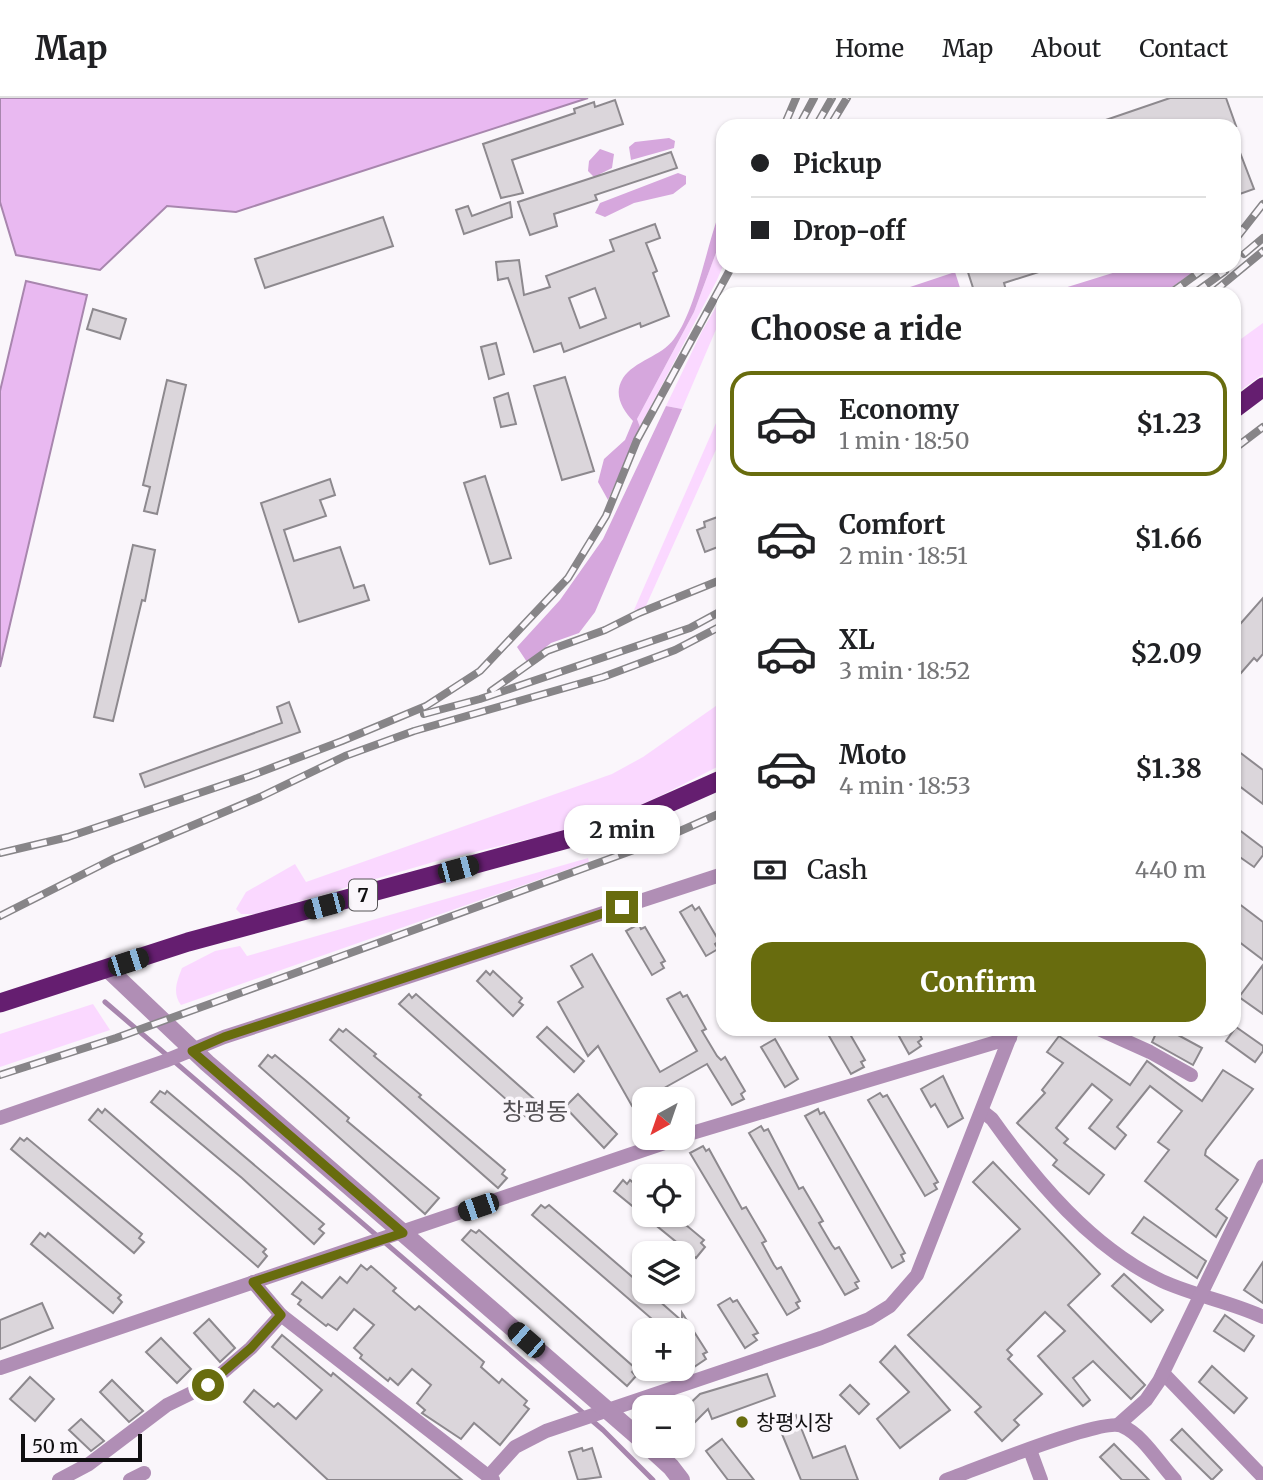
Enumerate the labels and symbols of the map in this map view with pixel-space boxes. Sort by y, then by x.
callout: 2 min [564,806,680,854]
car [435,853,482,885]
road number: 7 [349,880,377,910]
car [301,890,348,922]
route end [606,891,638,923]
car [105,946,152,978]
north arrow [632,1087,695,1150]
district label: 창평동 [502,1096,568,1127]
car [455,1190,502,1224]
car [504,1318,549,1362]
route start [192,1369,224,1401]
place label: 창평시장 [756,1409,833,1436]
marker: 창평시장 [734,1414,750,1430]
scale bar [21,1431,142,1463]

